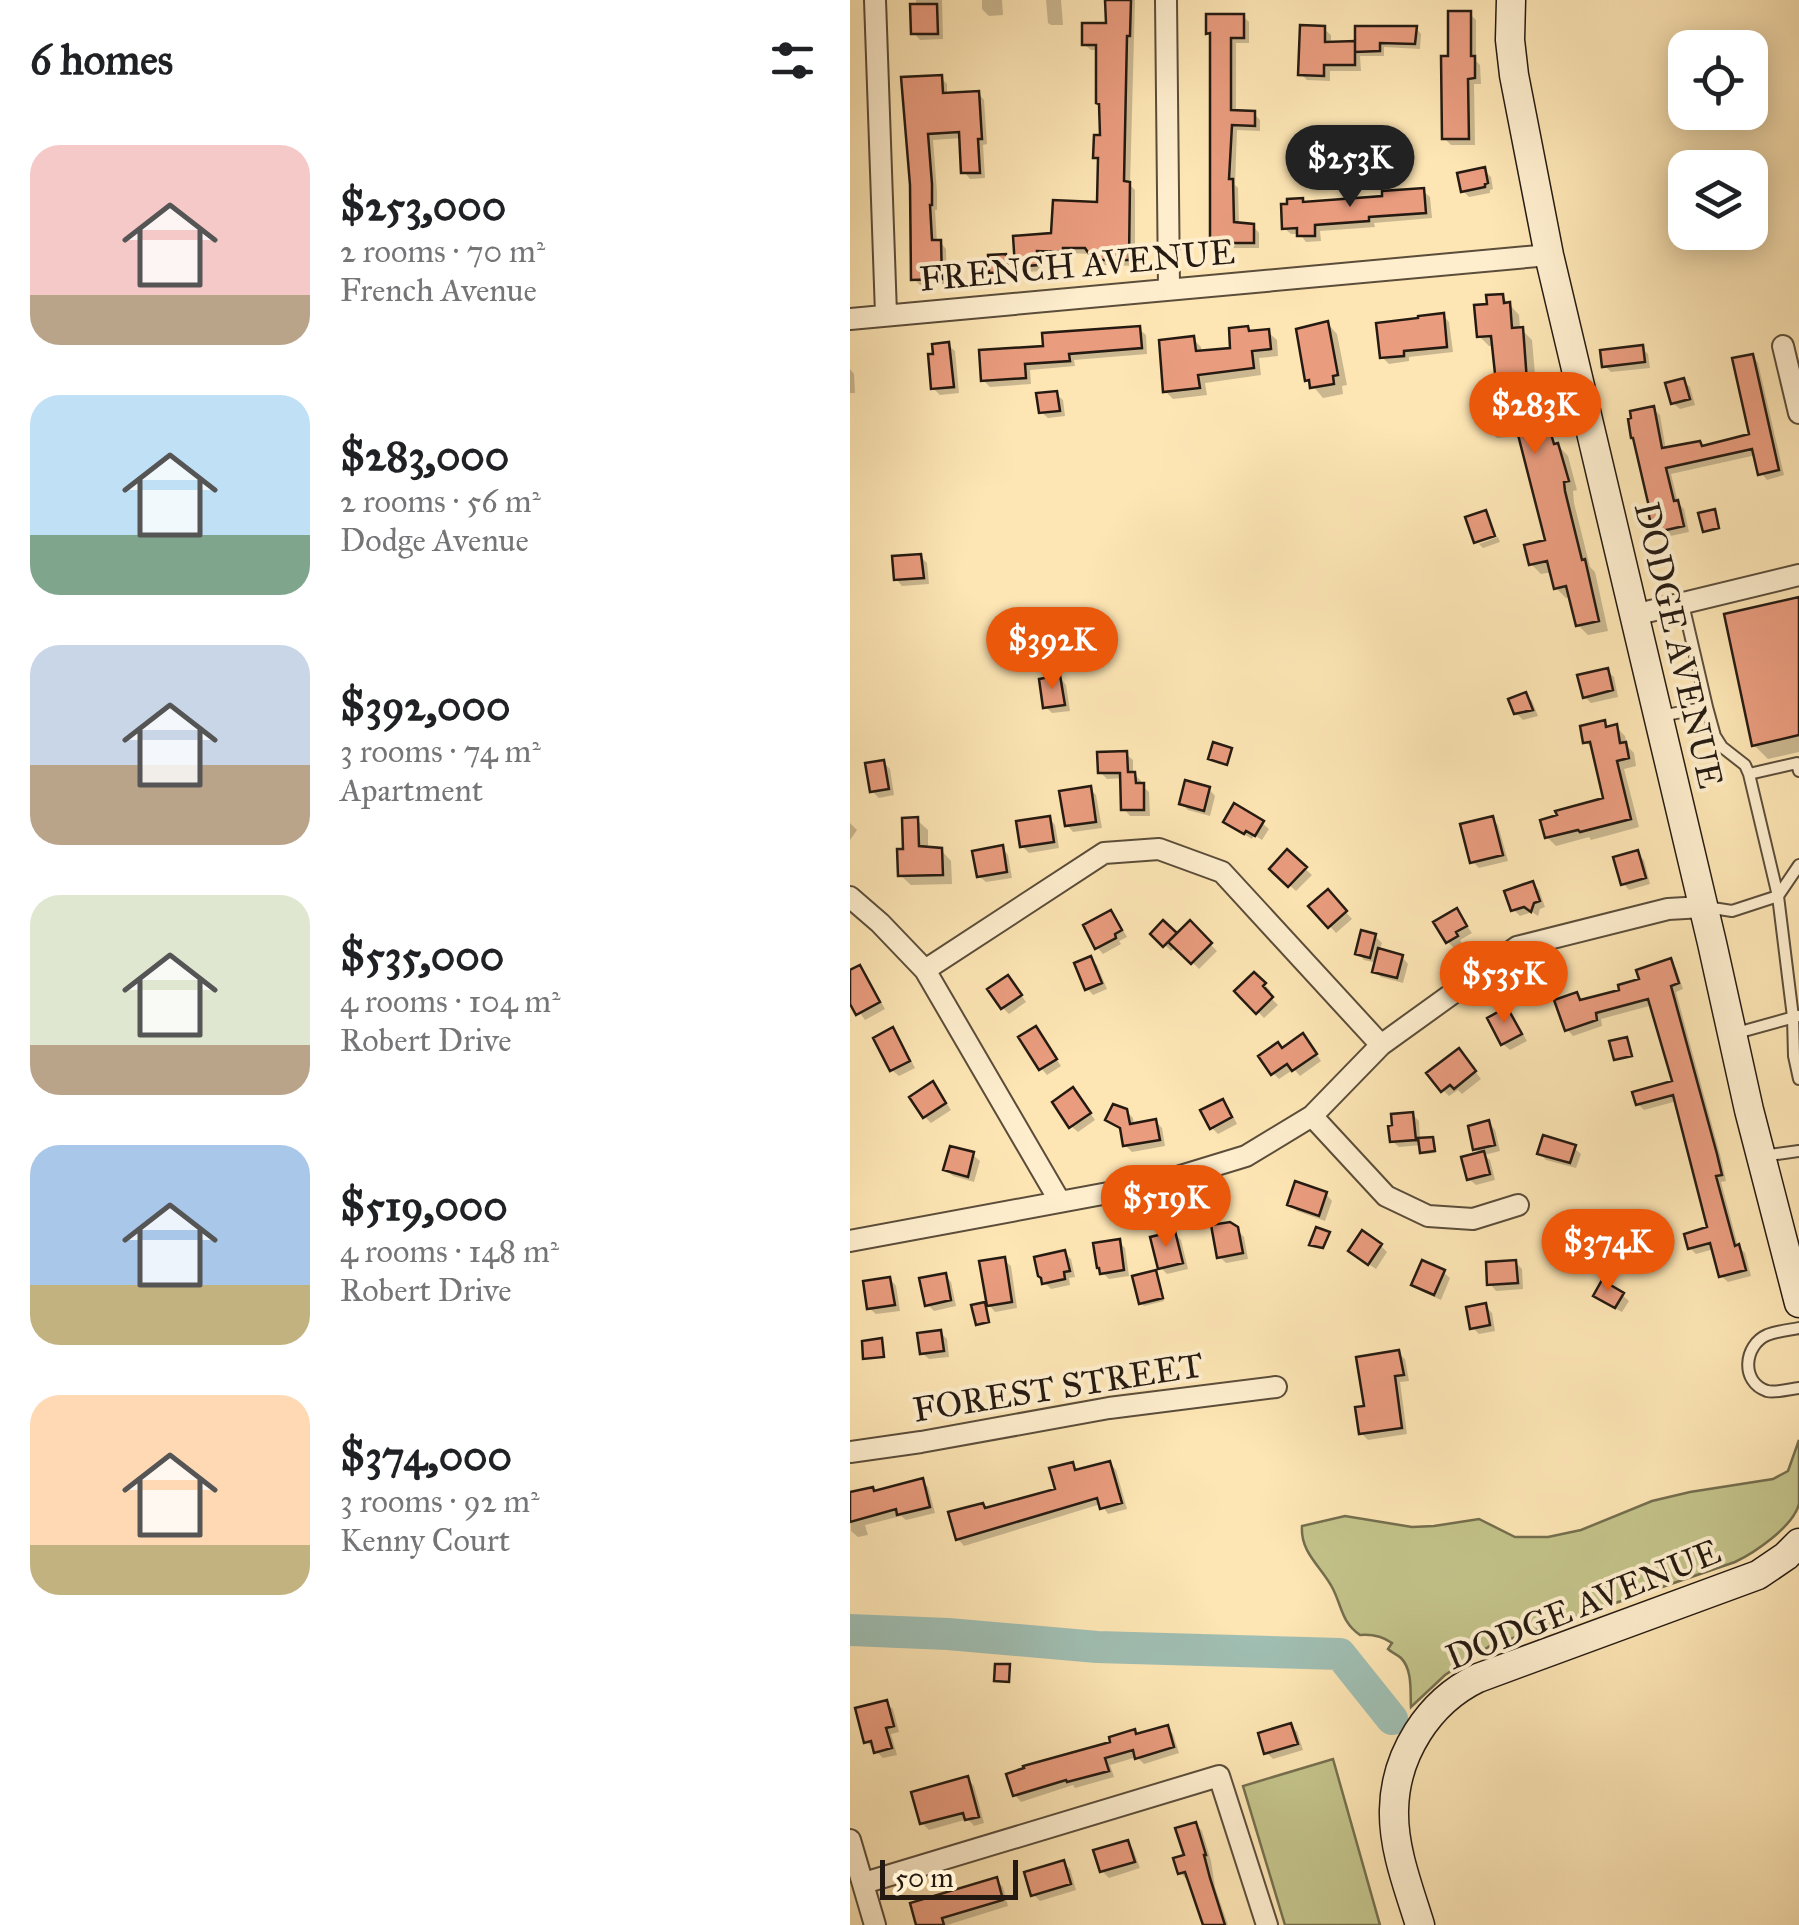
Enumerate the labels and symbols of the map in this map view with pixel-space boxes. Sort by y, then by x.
pin: $253K [1280,125,1420,210]
street label: FRENCH AVENUE [918,230,1236,301]
pin: $283K [1465,372,1605,457]
street label: DODGE AVENUE [1625,498,1732,792]
pin: $392K [982,607,1122,692]
pin: $535K [1434,941,1574,1026]
pin: $519K [1096,1165,1236,1250]
pin: $374K [1538,1209,1678,1294]
street label: FOREST STREET [910,1343,1206,1432]
street label: DODGE AVENUE [1440,1530,1727,1679]
scale bar [880,1855,1018,1900]

